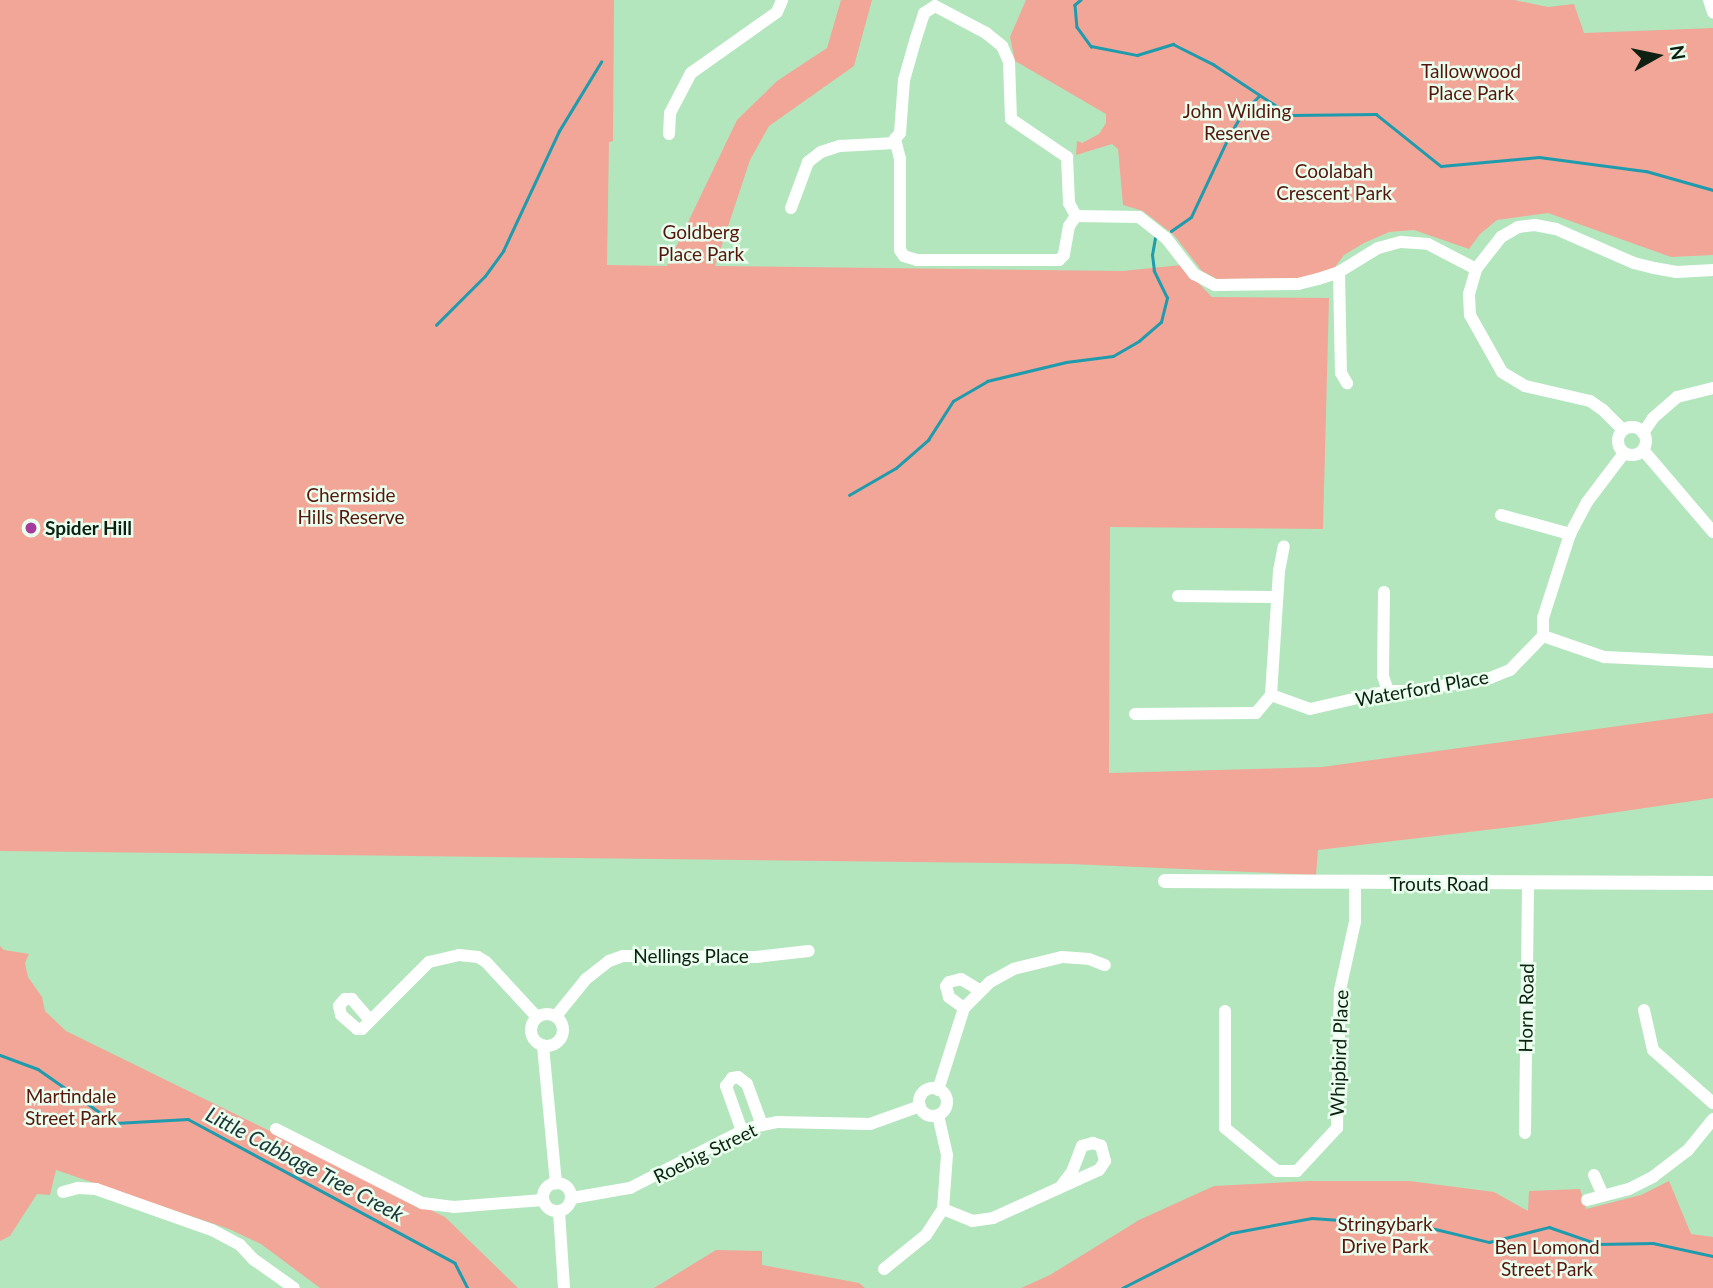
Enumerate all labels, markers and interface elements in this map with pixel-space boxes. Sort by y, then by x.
north arrow [1622,21,1692,91]
text: N [1666,44,1691,62]
park label: Tallowwood Place Park [1421,60,1521,104]
park label: John Wilding Reserve [1183,100,1291,144]
park label: Coolabah Crescent Park [1276,160,1392,204]
park label: Goldberg Place Park [658,221,744,265]
park label: Chermside Hills Reserve [297,484,405,528]
place label: Spider Hill [45,517,132,539]
marker: Spider Hill [23,520,39,536]
street label: Waterford Place [1354,665,1490,711]
street label: Trouts Road [1389,873,1489,895]
street label: Nellings Place [633,945,749,967]
street label: Horn Road [1514,963,1538,1053]
street label: Whipbird Place [1325,989,1353,1117]
park label: Martindale Street Park [25,1085,117,1129]
water label: Little Cabbage Tree Creek [202,1101,408,1227]
street label: Roebig Street [650,1118,760,1188]
park label: Stringybark Drive Park [1337,1213,1433,1257]
park label: Ben Lomond Street Park [1494,1236,1600,1280]

